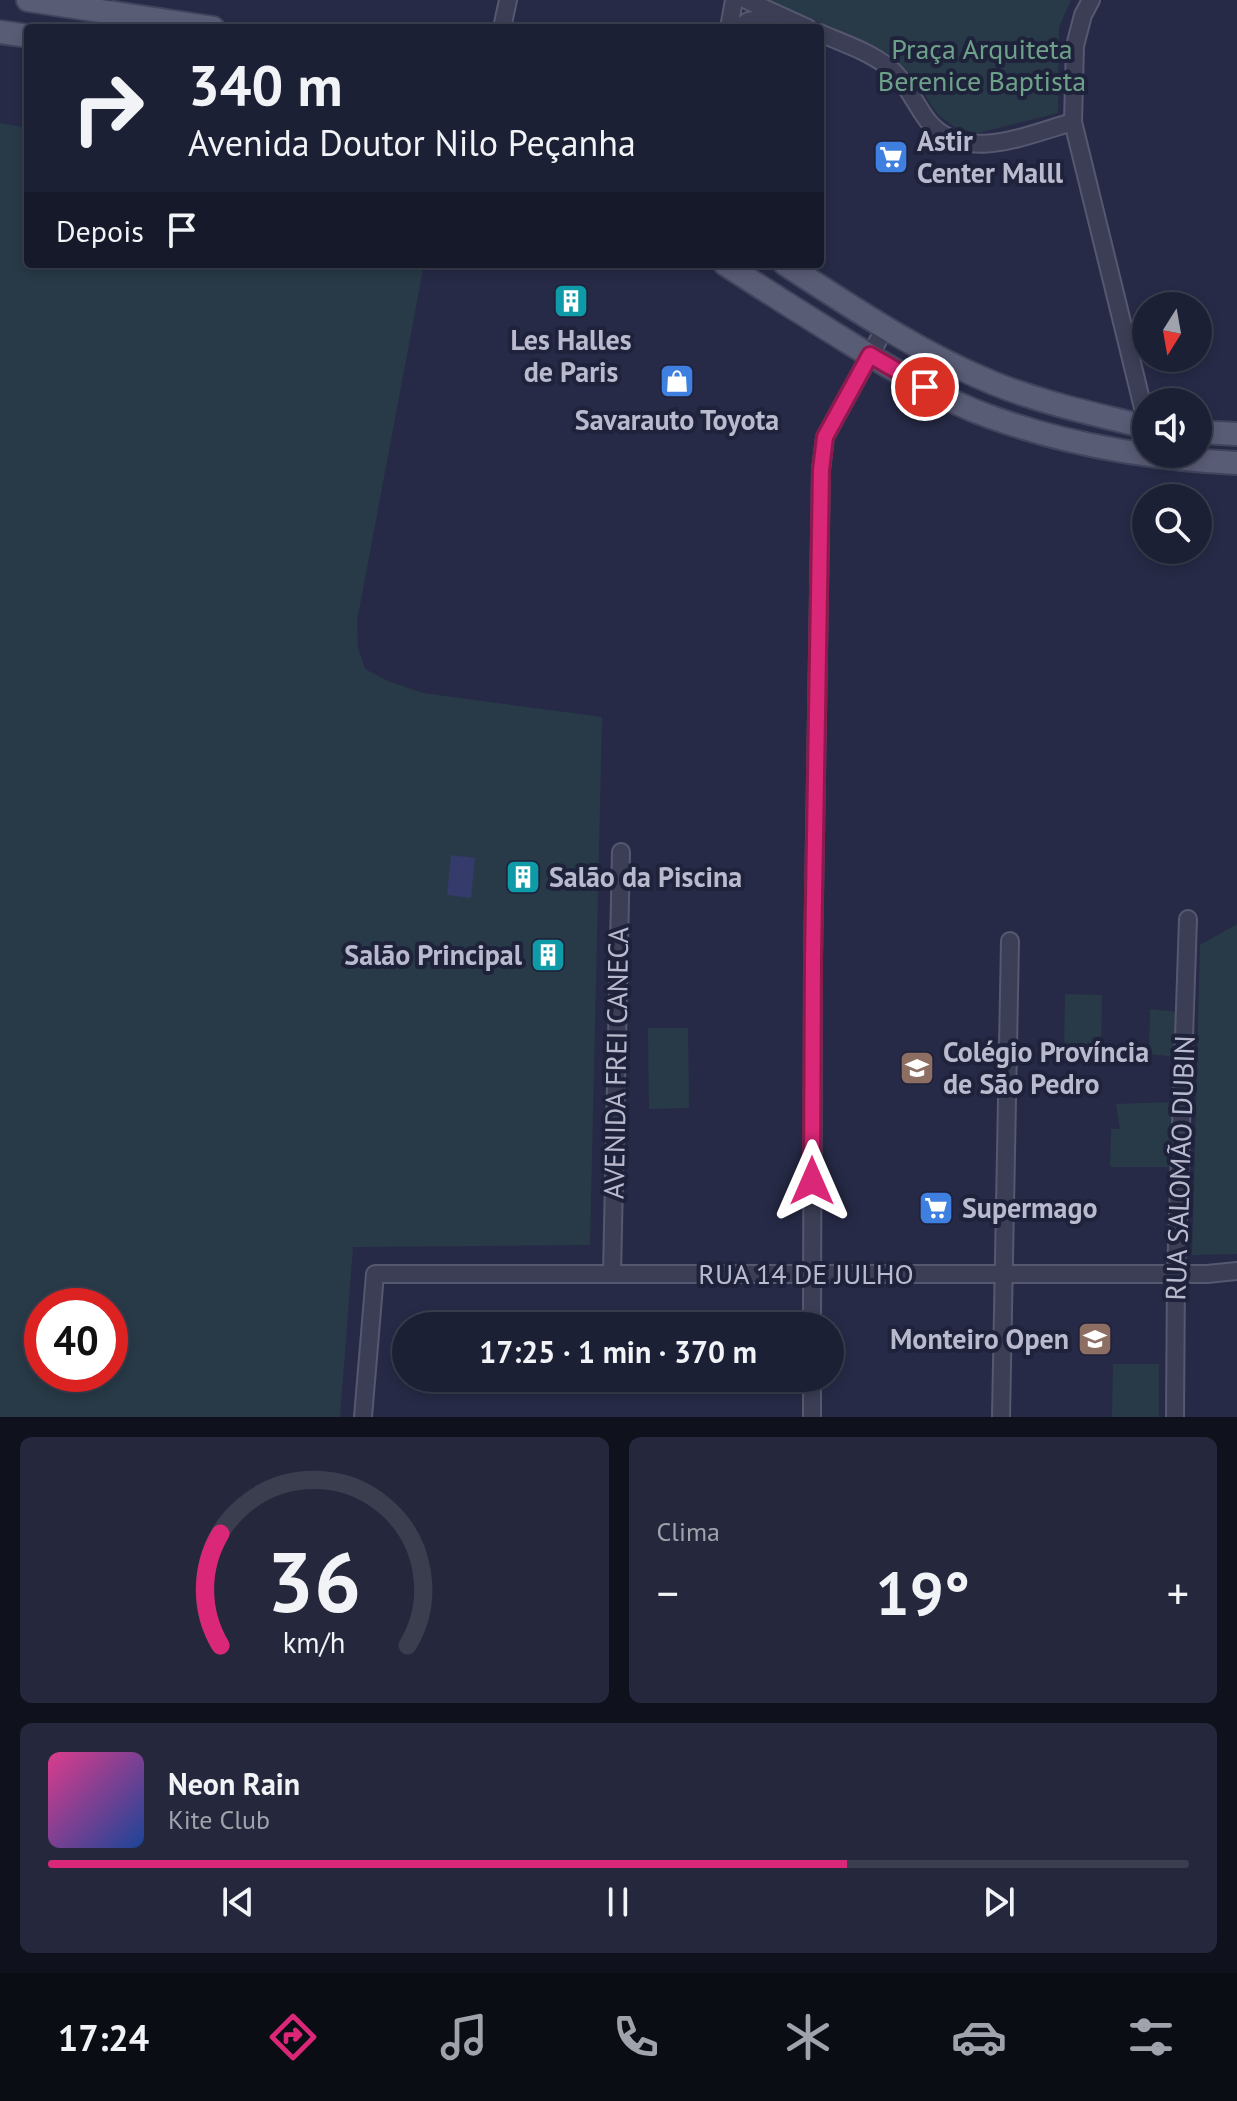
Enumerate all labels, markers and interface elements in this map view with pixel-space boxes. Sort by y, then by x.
park label: Praça Arquiteta Berenice Baptista [878,30,1086,99]
text: 340 m [188,49,343,121]
icon: right [56,56,160,160]
text: Avenida Doutor Nilo Peçanha [188,119,636,166]
place label: Astir Center Malll [917,122,1064,191]
supermarket icon: Astir Center Malll [872,138,910,176]
icon: arrive [160,208,204,252]
text: Depois [56,211,144,250]
building icon: Les Halles de Paris [552,282,590,320]
north arrow [1132,292,1212,372]
map controls [1132,292,1212,564]
place label: Les Halles de Paris [510,321,632,390]
pin [891,353,959,421]
shop icon: Savarauto Toyota [658,362,696,400]
icon: arrive [903,365,947,409]
button: sound [1132,388,1212,468]
place label: Savarauto Toyota [575,401,779,438]
button: search [1132,484,1212,564]
building icon: Salão da Piscina [504,858,542,896]
place label: Salão da Piscina [549,858,742,895]
street label: AVENIDA FREI CANECA [595,926,636,1199]
place label: Salão Principal [344,936,523,973]
building icon: Salão Principal [529,936,567,974]
place label: Colégio Província de São Pedro [943,1033,1149,1102]
street label: RUA SALOMÃO DUBIN [1156,1035,1203,1301]
school or university icon: Colégio Província de São Pedro [898,1049,936,1087]
position arrow [770,1139,854,1223]
supermarket icon: Supermago [917,1189,955,1227]
place label: Supermago [962,1189,1098,1226]
street label: RUA 14 DE JULHO [698,1255,914,1292]
speed limit sign: 40 [24,1288,128,1392]
place label: Monteiro Open [890,1320,1069,1357]
school or university icon: Monteiro Open [1076,1320,1114,1358]
text: 17:25 · 1 min · 370 m [479,1332,757,1371]
text: Clima [657,1515,720,1548]
text: 36 [267,1527,361,1635]
text: 19° [876,1554,970,1632]
text: − [657,1564,679,1621]
text: + [1167,1564,1189,1621]
text: km/h [283,1624,346,1661]
text: Neon Rain [168,1764,300,1803]
text: Kite Club [168,1803,270,1836]
icon: previous [216,1880,260,1924]
icon: pause [596,1880,640,1924]
icon: next [977,1880,1021,1924]
icon: directions [265,2009,321,2065]
icon: music [436,2009,492,2065]
icon: phone [608,2009,664,2065]
icon: climate [780,2009,836,2065]
icon: car [951,2009,1007,2065]
icon: filters [1123,2009,1179,2065]
text: 17:24 [58,2014,149,2061]

